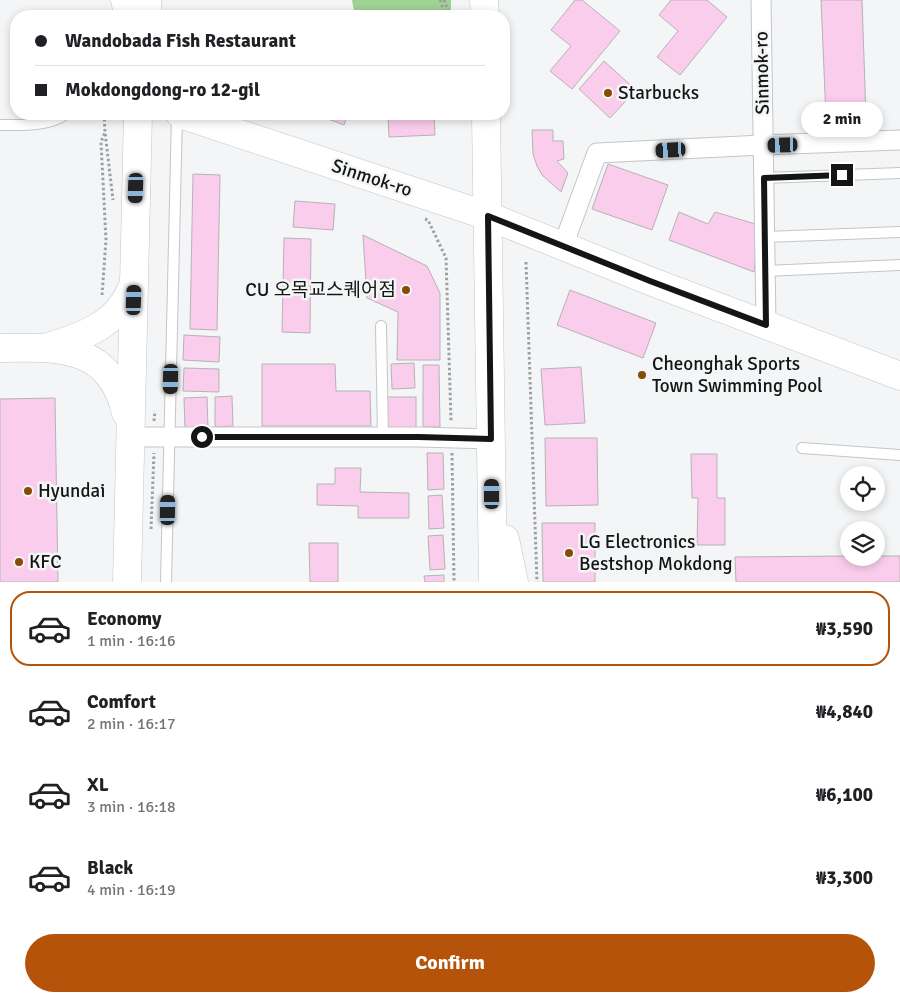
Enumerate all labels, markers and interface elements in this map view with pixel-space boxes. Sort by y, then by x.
text: Wandobada Fish Restaurant [65,29,296,53]
street label: Sinmok-ro [749,31,775,115]
text: Mokdongdong-ro 12-gil [65,78,260,102]
place label: Starbucks [618,81,699,105]
marker: Starbucks [602,87,614,99]
callout: 2 min [801,102,883,138]
text: 2 min [823,109,861,129]
car [767,137,798,153]
car [655,142,686,158]
street label: Sinmok-ro [329,154,415,202]
route end [831,164,853,186]
car [127,173,144,203]
place label: CU 오목교스퀘어점 [245,278,396,302]
marker: CU 오목교스퀘어점 [400,284,412,296]
car [125,285,142,315]
place label: Cheonghak Sports Town Swimming Pool [652,352,823,398]
car [163,364,178,394]
marker: Cheonghak Sports Town Swimming Pool [636,369,648,381]
route start [191,426,213,448]
map controls [840,466,885,566]
button: locate [840,466,885,511]
place label: Hyundai [38,479,105,503]
car [484,479,499,509]
marker: Hyundai [22,485,34,497]
car [160,495,175,525]
button: layers [840,521,885,566]
place label: LG Electronics Bestshop Mokdong [579,530,733,576]
marker: LG Electronics Bestshop Mokdong [563,547,575,559]
place label: KFC [29,550,62,574]
marker: KFC [13,556,25,568]
icon: car [27,606,72,651]
text: Economy [87,607,161,631]
text: ₩3,590 [816,617,873,641]
text: 1 min · 16:16 [87,631,176,651]
icon: car [27,689,72,734]
text: Comfort [87,690,156,714]
text: ₩4,840 [816,700,873,724]
text: 2 min · 16:17 [87,714,176,734]
icon: car [27,772,72,817]
text: XL [87,773,109,797]
text: ₩6,100 [816,783,873,807]
text: 3 min · 16:18 [87,797,176,817]
icon: car [27,855,72,900]
text: Black [87,856,133,880]
text: ₩3,300 [816,866,873,890]
text: 4 min · 16:19 [87,880,176,900]
button: Confirm [25,934,875,992]

